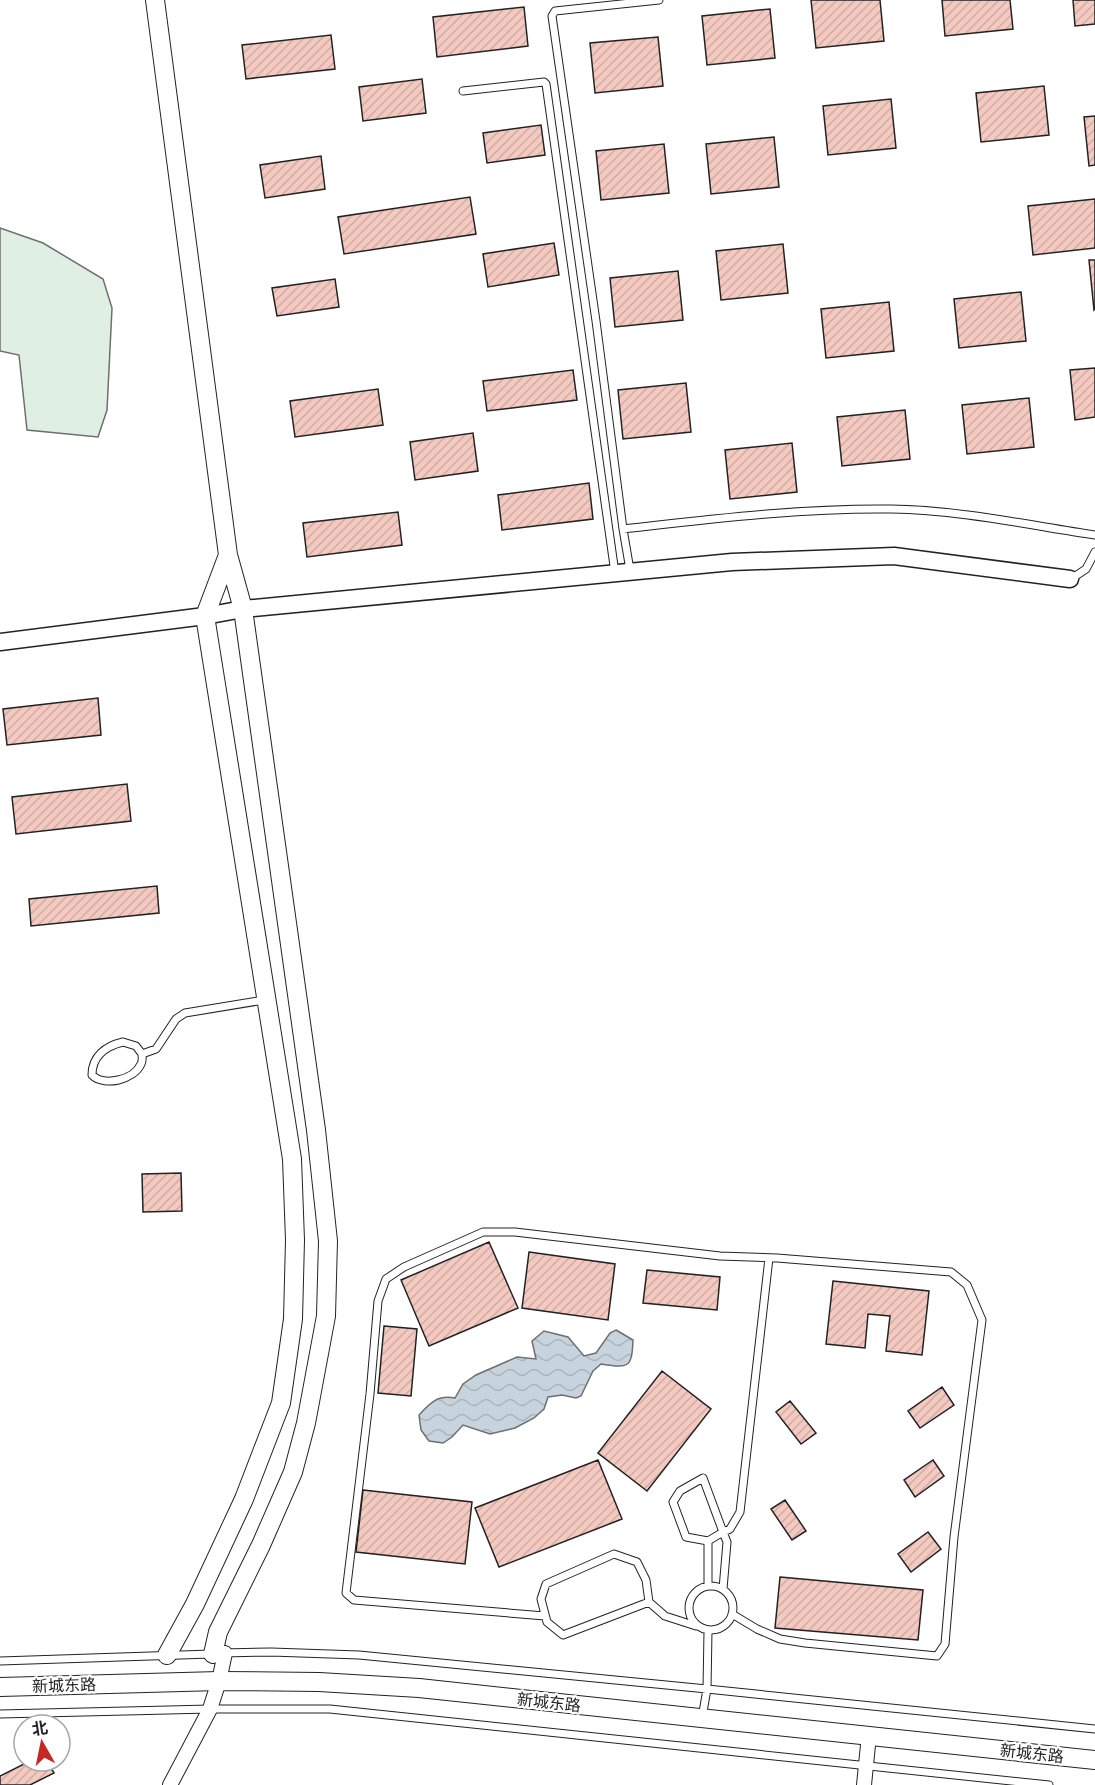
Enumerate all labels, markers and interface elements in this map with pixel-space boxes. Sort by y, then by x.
street label: 新城东路 [32,1675,96,1696]
street label: 新城东路 [516,1690,582,1715]
north arrow [12,1713,72,1773]
text: 北 [30,1718,49,1739]
street label: 新城东路 [999,1741,1065,1766]

